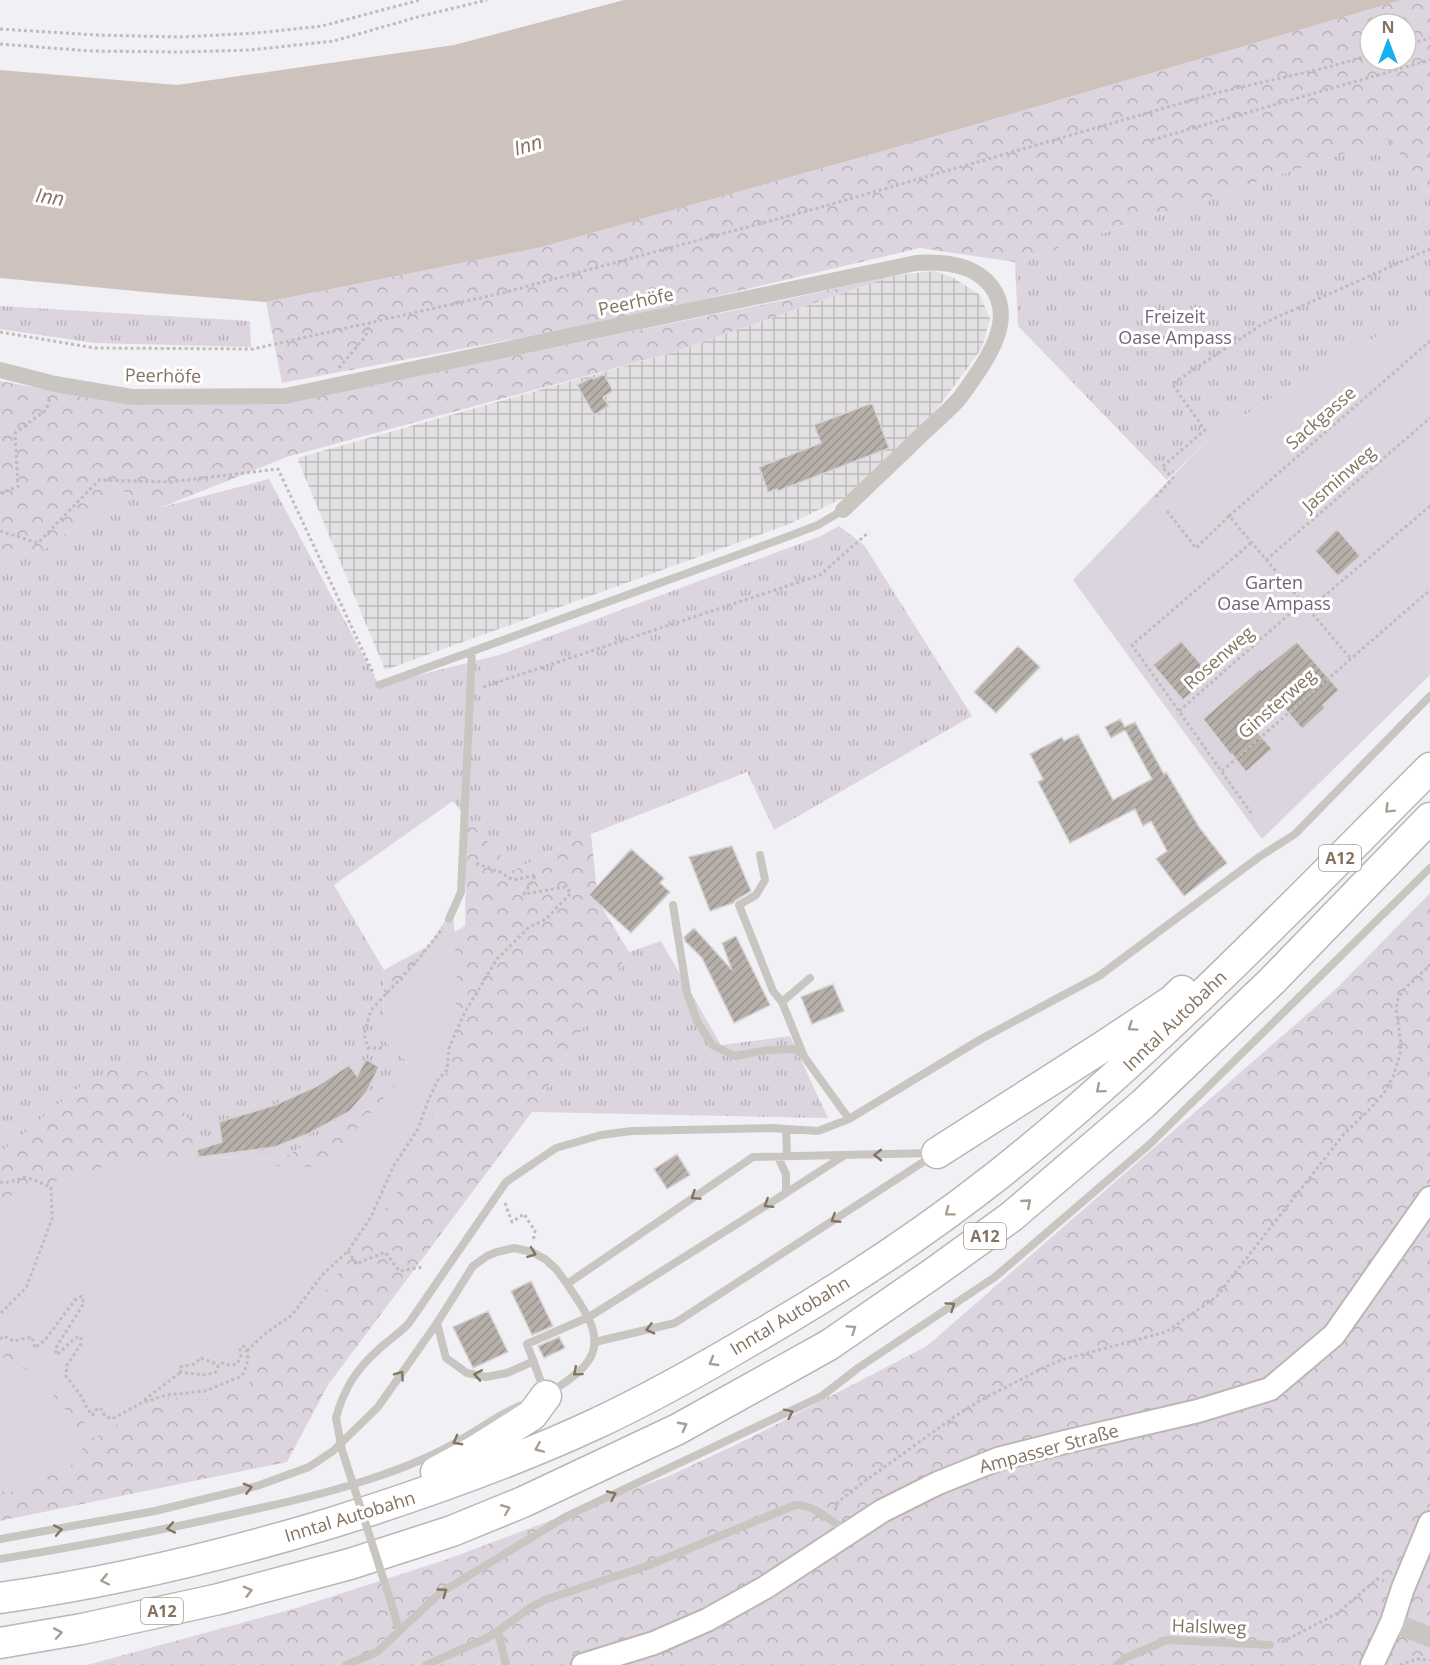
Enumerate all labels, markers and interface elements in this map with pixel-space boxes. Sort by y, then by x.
north arrow [1358,12,1418,72]
text: N [1381,16,1395,38]
water label: Inn [510,128,545,161]
water label: Inn [34,181,66,212]
street label: Peerhöfe [596,281,676,321]
park label: Freizeit Oase Ampass [1118,304,1232,349]
street label: Peerhöfe [125,362,201,388]
street label: Sackgasse [1280,380,1360,454]
street label: Jasminweg [1295,440,1380,518]
park label: Garten Oase Ampass [1217,570,1331,615]
street label: Rosenweg [1178,620,1259,694]
street label: Ginsterweg [1233,663,1320,743]
one-way arrow [1385,802,1396,813]
road number: A12 [1319,845,1361,871]
street label: Inntal Autobahn [1117,965,1231,1076]
one-way arrow [1128,1020,1139,1031]
one-way arrow [1096,1082,1107,1093]
one-way arrow [874,1148,883,1161]
one-way arrow [691,1189,702,1200]
one-way arrow [764,1196,774,1208]
one-way arrow [1020,1199,1031,1210]
one-way arrow [944,1205,955,1216]
one-way arrow [831,1212,841,1224]
road number: A12 [964,1223,1006,1249]
one-way arrow [526,1246,536,1259]
street label: Inntal Autobahn [725,1270,854,1360]
one-way arrow [944,1302,955,1313]
one-way arrow [645,1322,655,1335]
one-way arrow [845,1325,856,1336]
one-way arrow [709,1355,720,1366]
one-way arrow [573,1365,584,1376]
one-way arrow [474,1369,484,1382]
one-way arrow [393,1371,404,1382]
one-way arrow [782,1408,793,1420]
street label: Ampasser Straße [976,1418,1121,1478]
one-way arrow [677,1422,687,1433]
one-way arrow [453,1434,463,1445]
one-way arrow [534,1441,545,1453]
one-way arrow [243,1483,253,1496]
street label: Inntal Autobahn [281,1485,418,1547]
one-way arrow [605,1491,616,1503]
one-way arrow [500,1504,511,1516]
one-way arrow [166,1520,176,1533]
one-way arrow [52,1524,62,1537]
one-way arrow [100,1573,110,1586]
one-way arrow [243,1586,253,1599]
one-way arrow [436,1588,447,1599]
road number: A12 [141,1598,183,1624]
street label: Halslweg [1171,1613,1247,1639]
one-way arrow [52,1627,62,1640]

